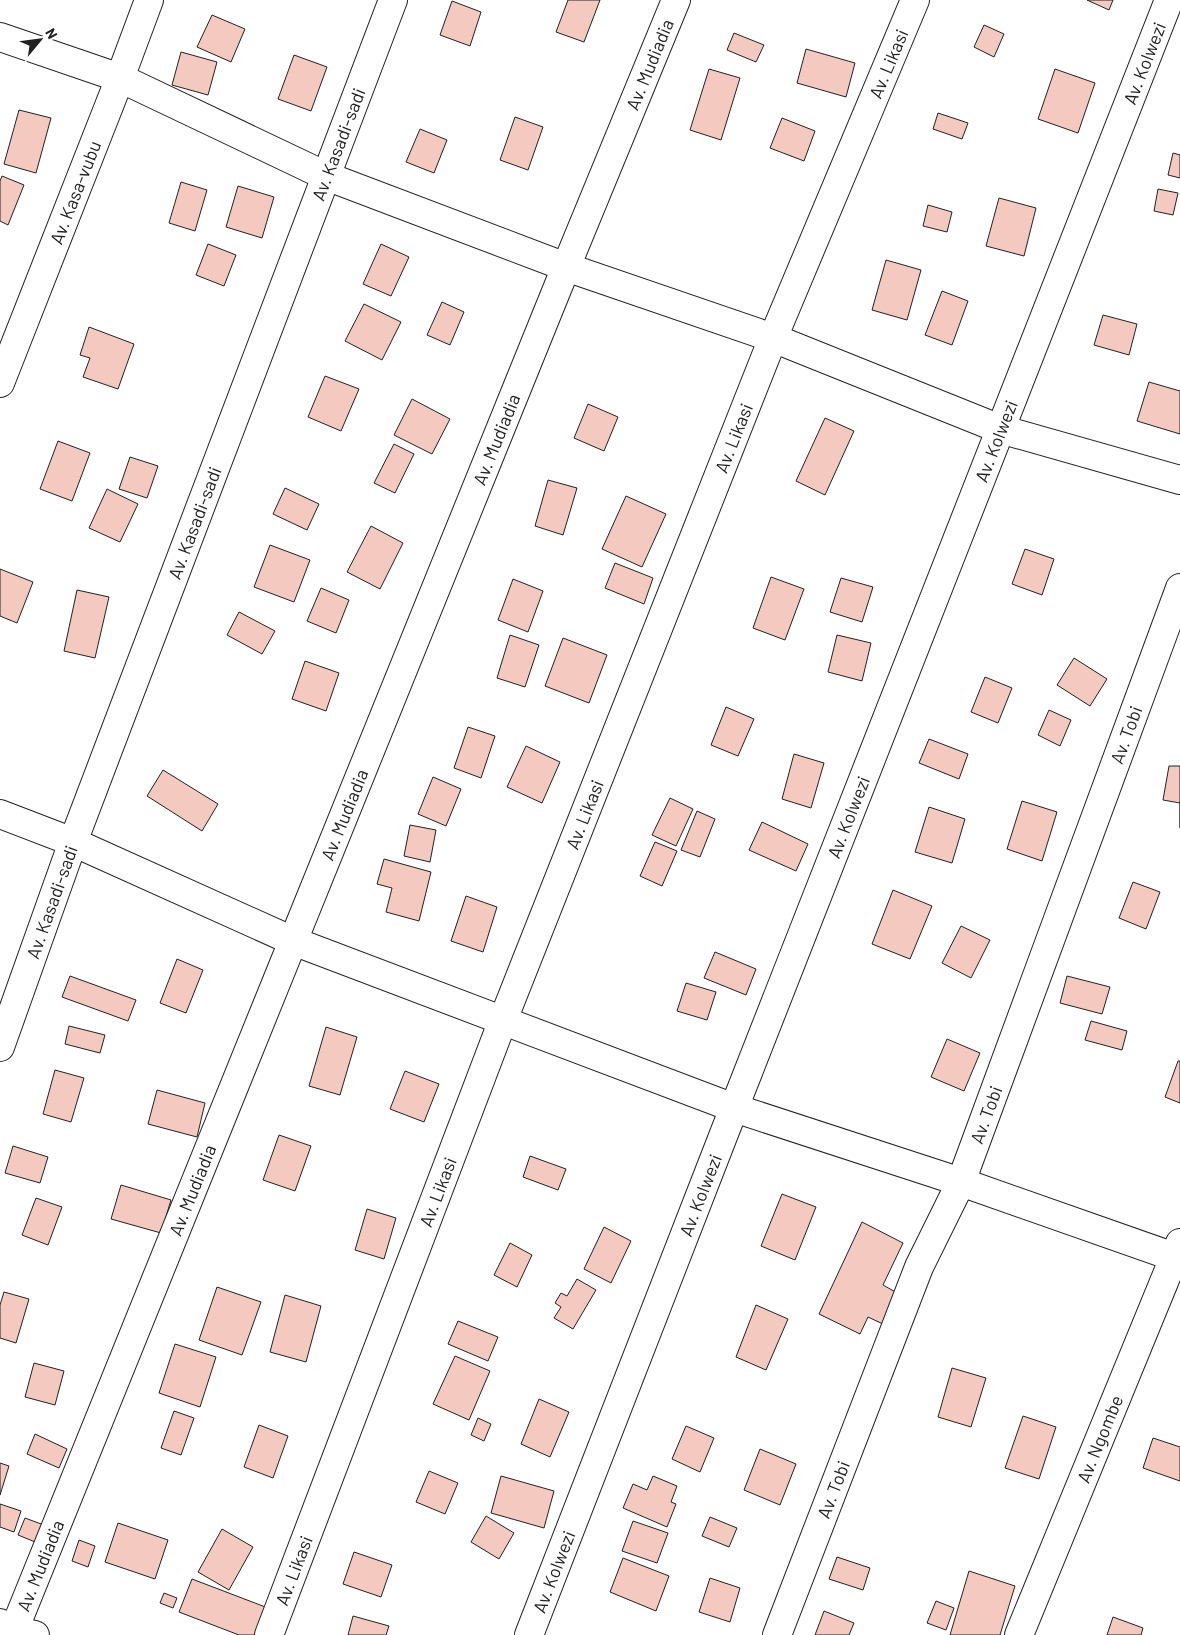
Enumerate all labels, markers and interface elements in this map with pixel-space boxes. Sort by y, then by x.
north arrow [15,15,65,65]
street label: Av. Mudiadia [621,16,678,113]
street label: Av. Kolwezi [1118,19,1170,107]
text: N [42,25,61,42]
street label: Av. Likasi [864,26,912,102]
street label: Av. Kasadi-sadi [307,85,370,204]
street label: Av. Kasa-vubu [45,137,105,247]
street label: Av. Mudiadia [468,390,525,488]
street label: Av. Kolwezi [970,397,1022,485]
street label: Av. Likasi [710,400,757,476]
street label: Av. Kasadi-sadi [163,463,226,582]
street label: Av. Tobi [1105,703,1147,767]
street label: Av. Mudiadia [316,766,373,864]
street label: Av. Kolwezi [822,773,874,861]
street label: Av. Likasi [561,777,608,853]
street label: Av. Kasadi-sadi [21,842,82,962]
street label: Av. Tobi [965,1083,1007,1147]
street label: Av. Mudiadia [164,1141,220,1239]
street label: Av. Kolwezi [674,1151,726,1239]
street label: Av. Likasi [414,1154,461,1230]
street label: Av. Ngombe [1072,1392,1127,1486]
street label: Av. Tobi [812,1457,854,1521]
street label: Av. Mudiadia [12,1517,68,1614]
street label: Av. Kolwezi [528,1527,580,1616]
street label: Av. Likasi [270,1532,317,1609]

